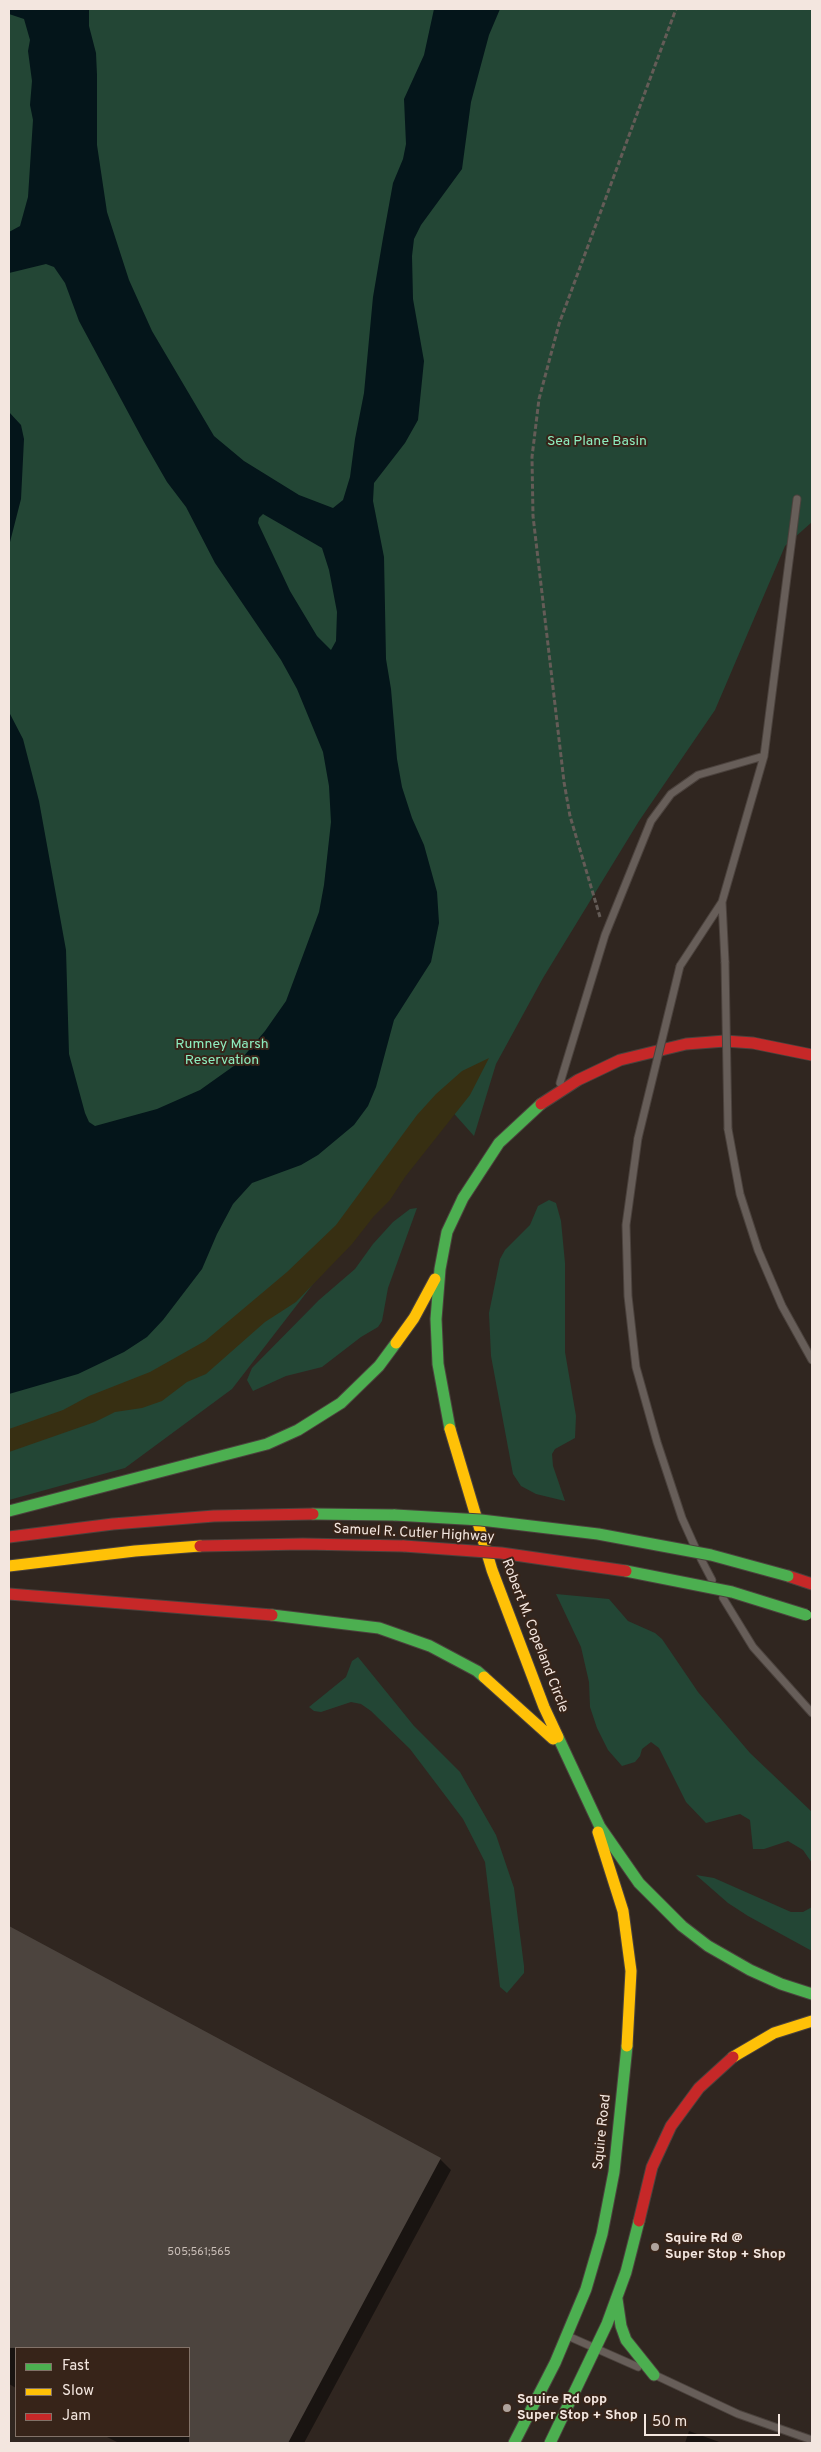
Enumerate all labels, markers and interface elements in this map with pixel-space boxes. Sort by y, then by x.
park label: Sea Plane Basin [547,434,647,450]
park label: Rumney Marsh Reservation [175,1037,269,1070]
street label: Samuel R. Cutler Highway [333,1521,495,1547]
street label: Robert M. Copeland Circle [497,1557,571,1715]
street label: Squire Road [591,2093,615,2171]
place label: Squire Rd @ Super Stop + Shop [665,2231,786,2264]
marker: Squire Rd @ Super Stop + Shop [649,2241,661,2253]
house number: 505;561;565 [167,2246,231,2260]
legend [15,2347,190,2437]
text: Fast [62,2357,90,2376]
text: Slow [62,2382,94,2401]
place label: Squire Rd opp Super Stop + Shop [517,2392,638,2424]
marker: Squire Rd opp Super Stop + Shop [501,2402,513,2414]
scale bar [646,2404,782,2436]
text: Jam [62,2407,91,2426]
text: 50 m [652,2413,687,2432]

